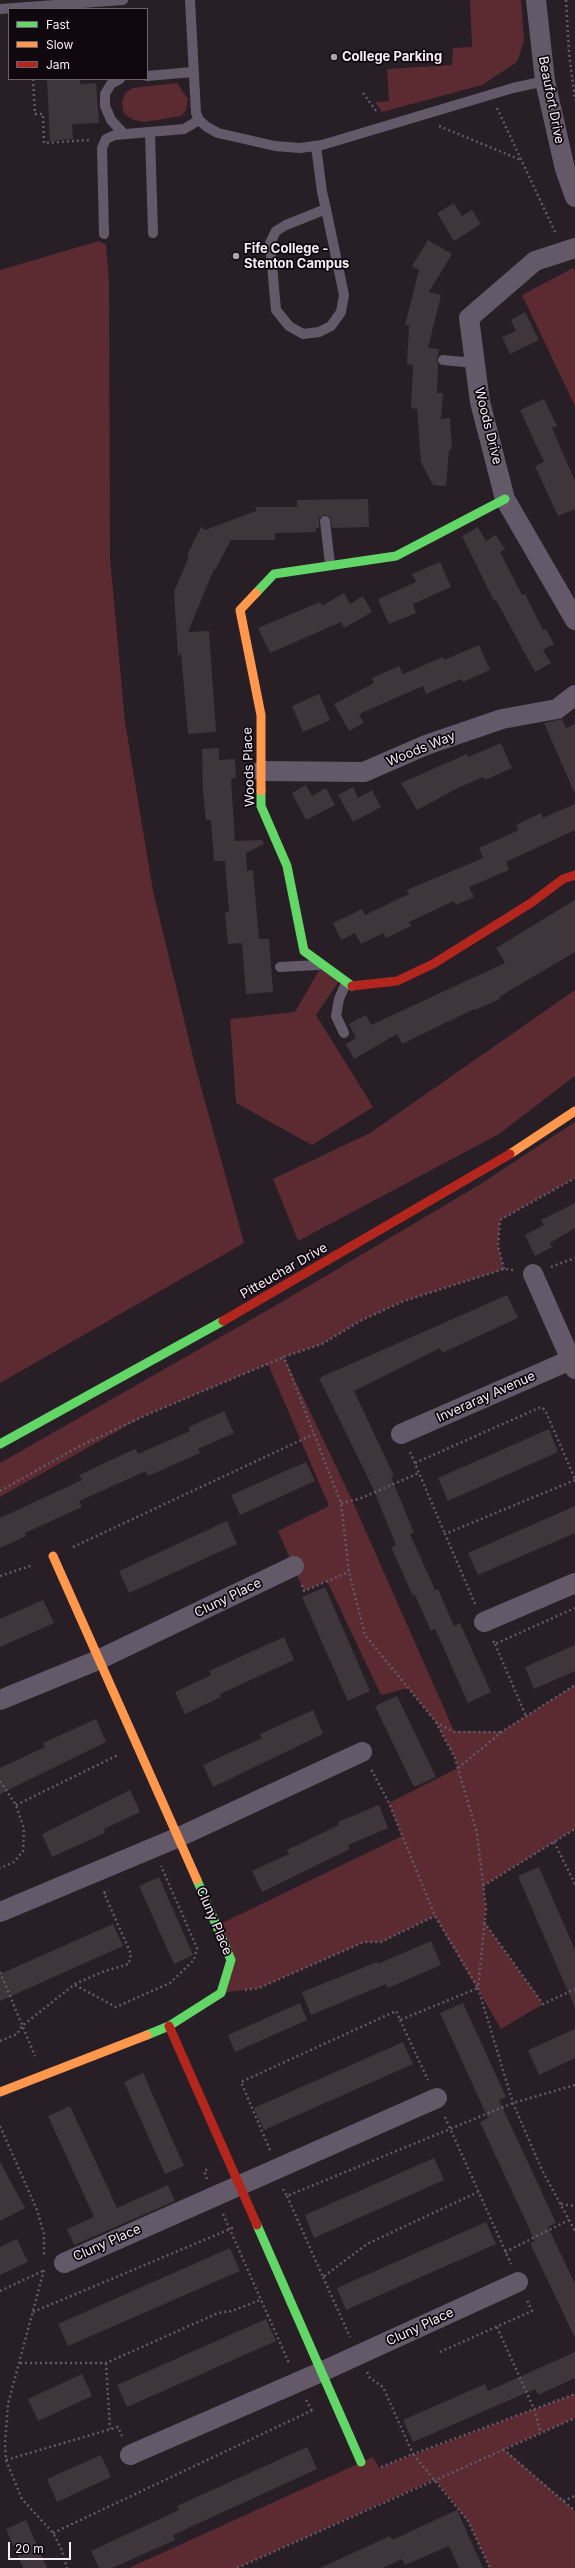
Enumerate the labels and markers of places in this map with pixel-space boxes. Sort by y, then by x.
place label: College Parking [342,49,442,65]
marker: College Parking [329,52,339,62]
place label: Fife College - Stenton Campus [244,241,349,272]
marker: Fife College - Stenton Campus [231,251,241,261]

